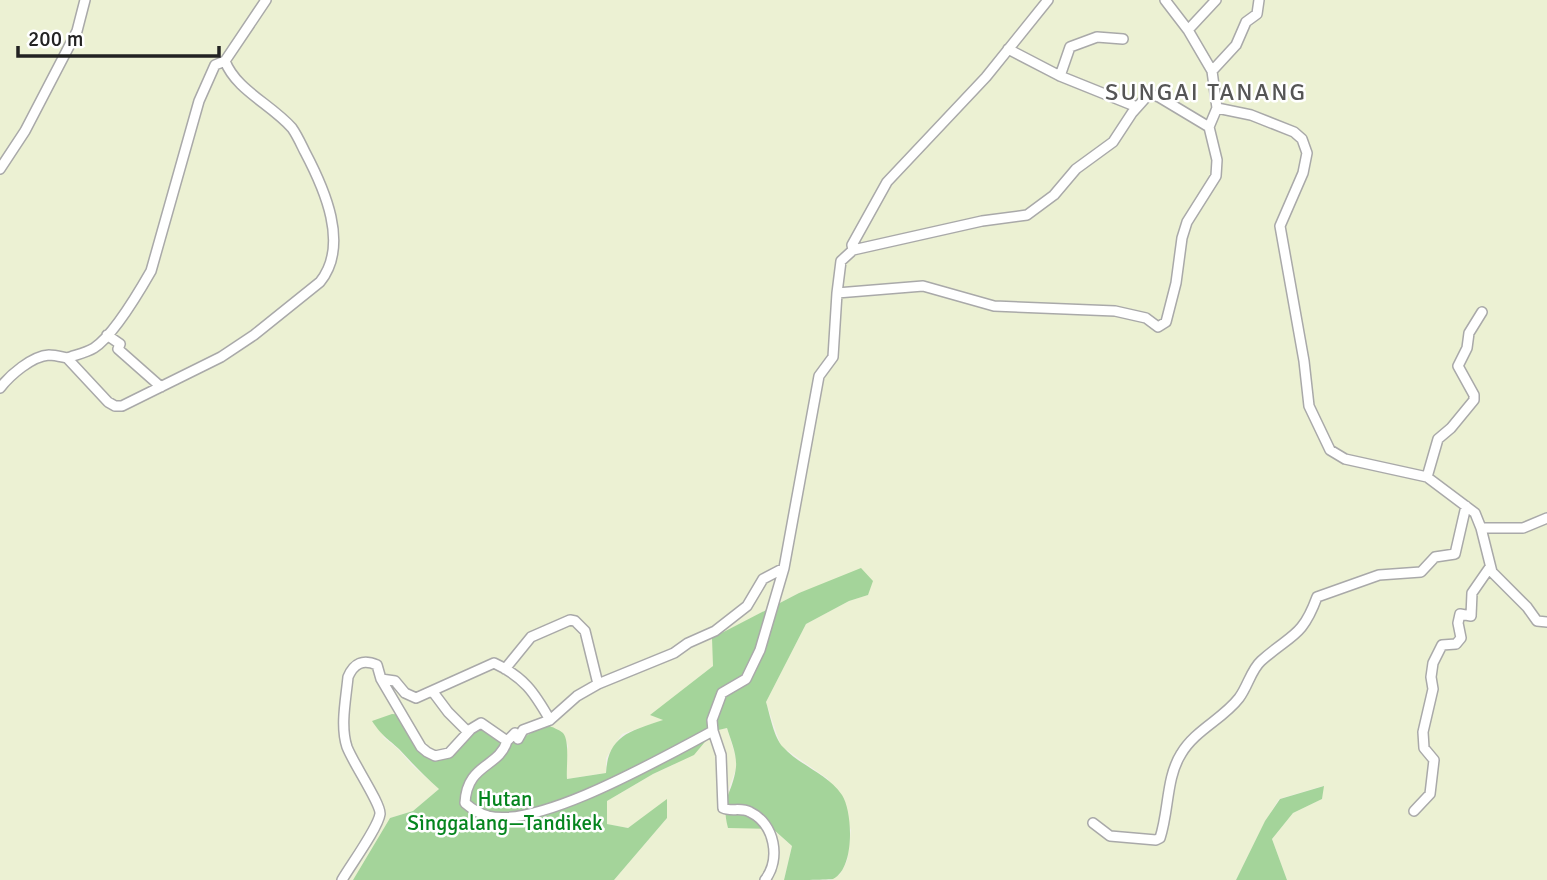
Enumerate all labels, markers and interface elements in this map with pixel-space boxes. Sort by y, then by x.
scale bar [18,14,219,58]
text: 200 m [28,26,83,52]
district label: SUNGAI TANANG [1105,77,1307,107]
park label: Hutan Singgalang—Tandikek [407,786,603,836]

